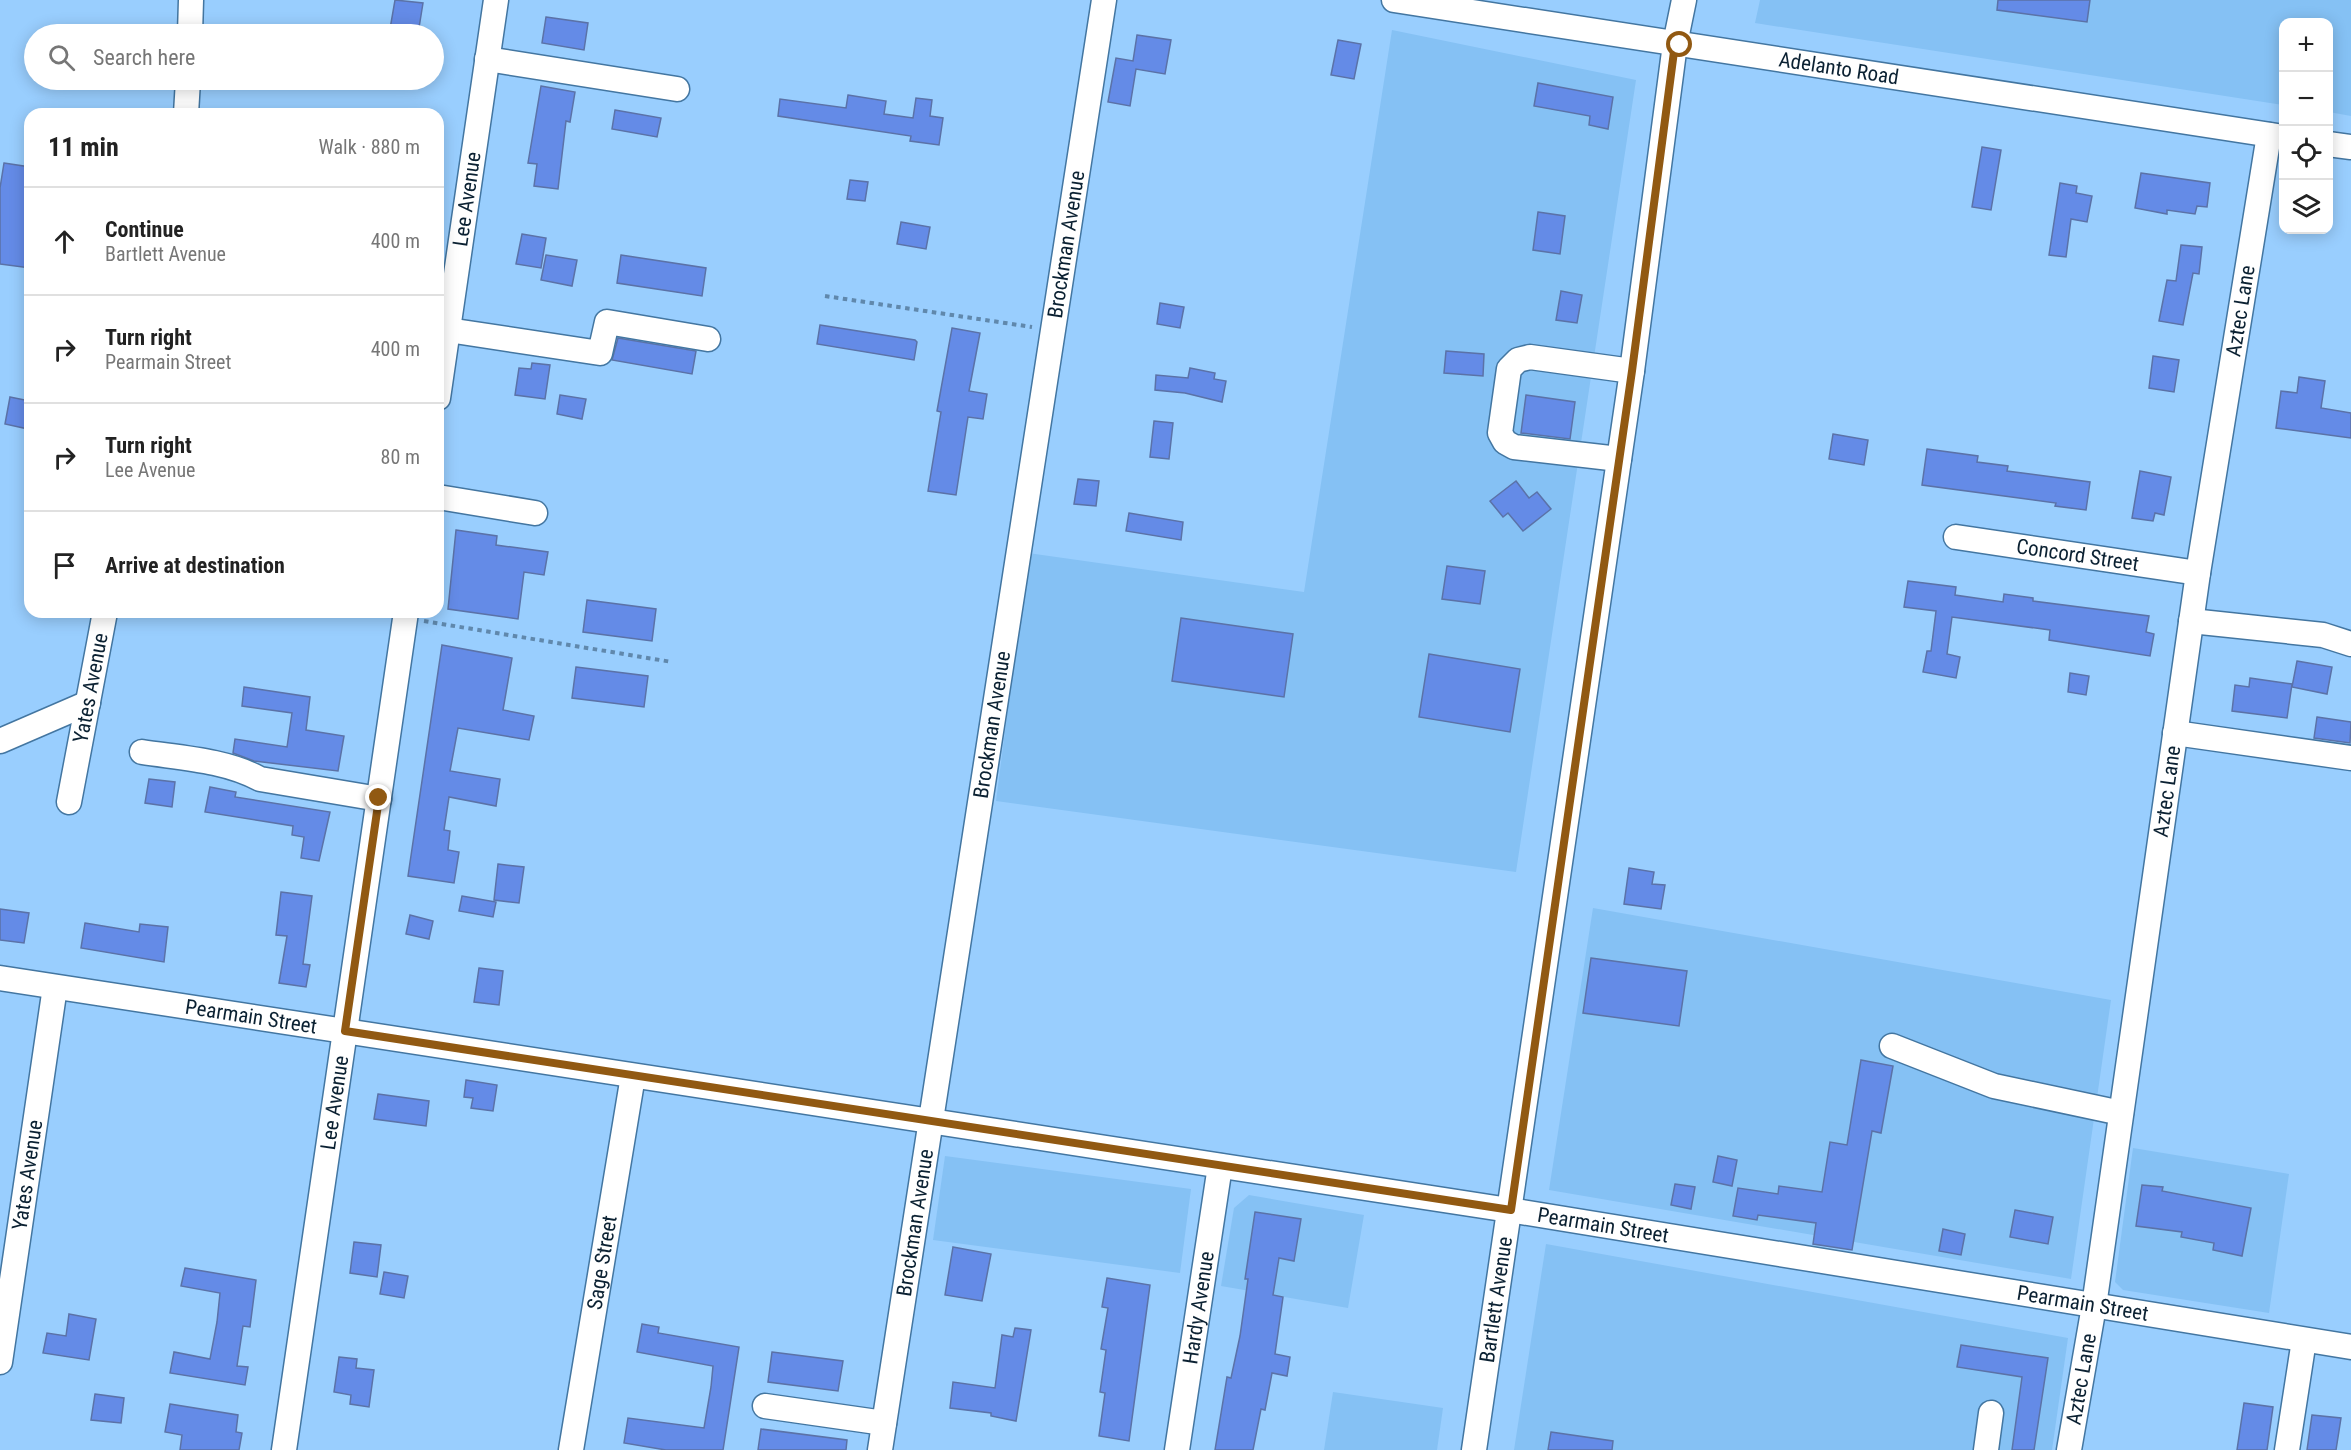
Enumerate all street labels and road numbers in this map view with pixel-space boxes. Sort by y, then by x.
street label: Adelanto Road [1777,47,1900,90]
street label: Lee Avenue [448,150,486,248]
street label: Brockman Avenue [1043,169,1089,320]
street label: Aztec Lane [2221,263,2260,358]
street label: Concord Street [2015,534,2141,576]
street label: Yates Avenue [68,631,113,745]
street label: Brockman Avenue [969,649,1015,800]
street label: Aztec Lane [2149,744,2185,839]
street label: Pearmain Street [184,995,318,1039]
street label: Lee Avenue [316,1054,353,1151]
street label: Yates Avenue [7,1118,47,1232]
street label: Brockman Avenue [892,1147,938,1298]
street label: Pearmain Street [1536,1203,1670,1248]
street label: Sage Street [582,1214,622,1311]
street label: Bartlett Avenue [1475,1235,1517,1364]
street label: Hardy Avenue [1178,1249,1219,1366]
street label: Pearmain Street [2015,1281,2150,1326]
street label: Aztec Lane [2062,1331,2101,1426]

